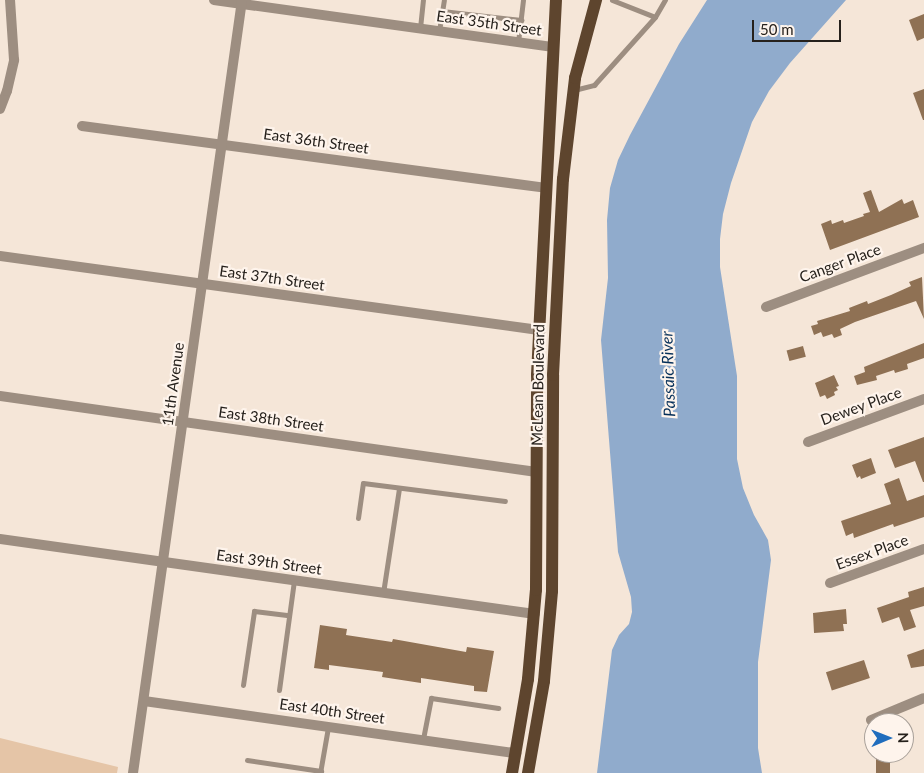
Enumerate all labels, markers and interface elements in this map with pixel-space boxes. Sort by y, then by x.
street label: East 35th Street [435,7,543,39]
scale bar [754,10,843,42]
text: 50 m [760,20,794,38]
street label: East 36th Street [262,125,370,157]
street label: Canger Place [797,240,883,286]
street label: East 37th Street [218,262,326,294]
street label: McLean Boulevard [528,324,548,446]
water label: Passaic River [657,331,679,417]
street label: 11th Avenue [158,341,188,427]
street label: Dewey Place [818,383,904,429]
street label: East 38th Street [217,403,325,435]
street label: Essex Place [833,531,911,573]
street label: East 39th Street [215,546,323,578]
street label: East 40th Street [278,695,386,727]
north arrow [864,713,914,763]
text: N [895,732,912,743]

